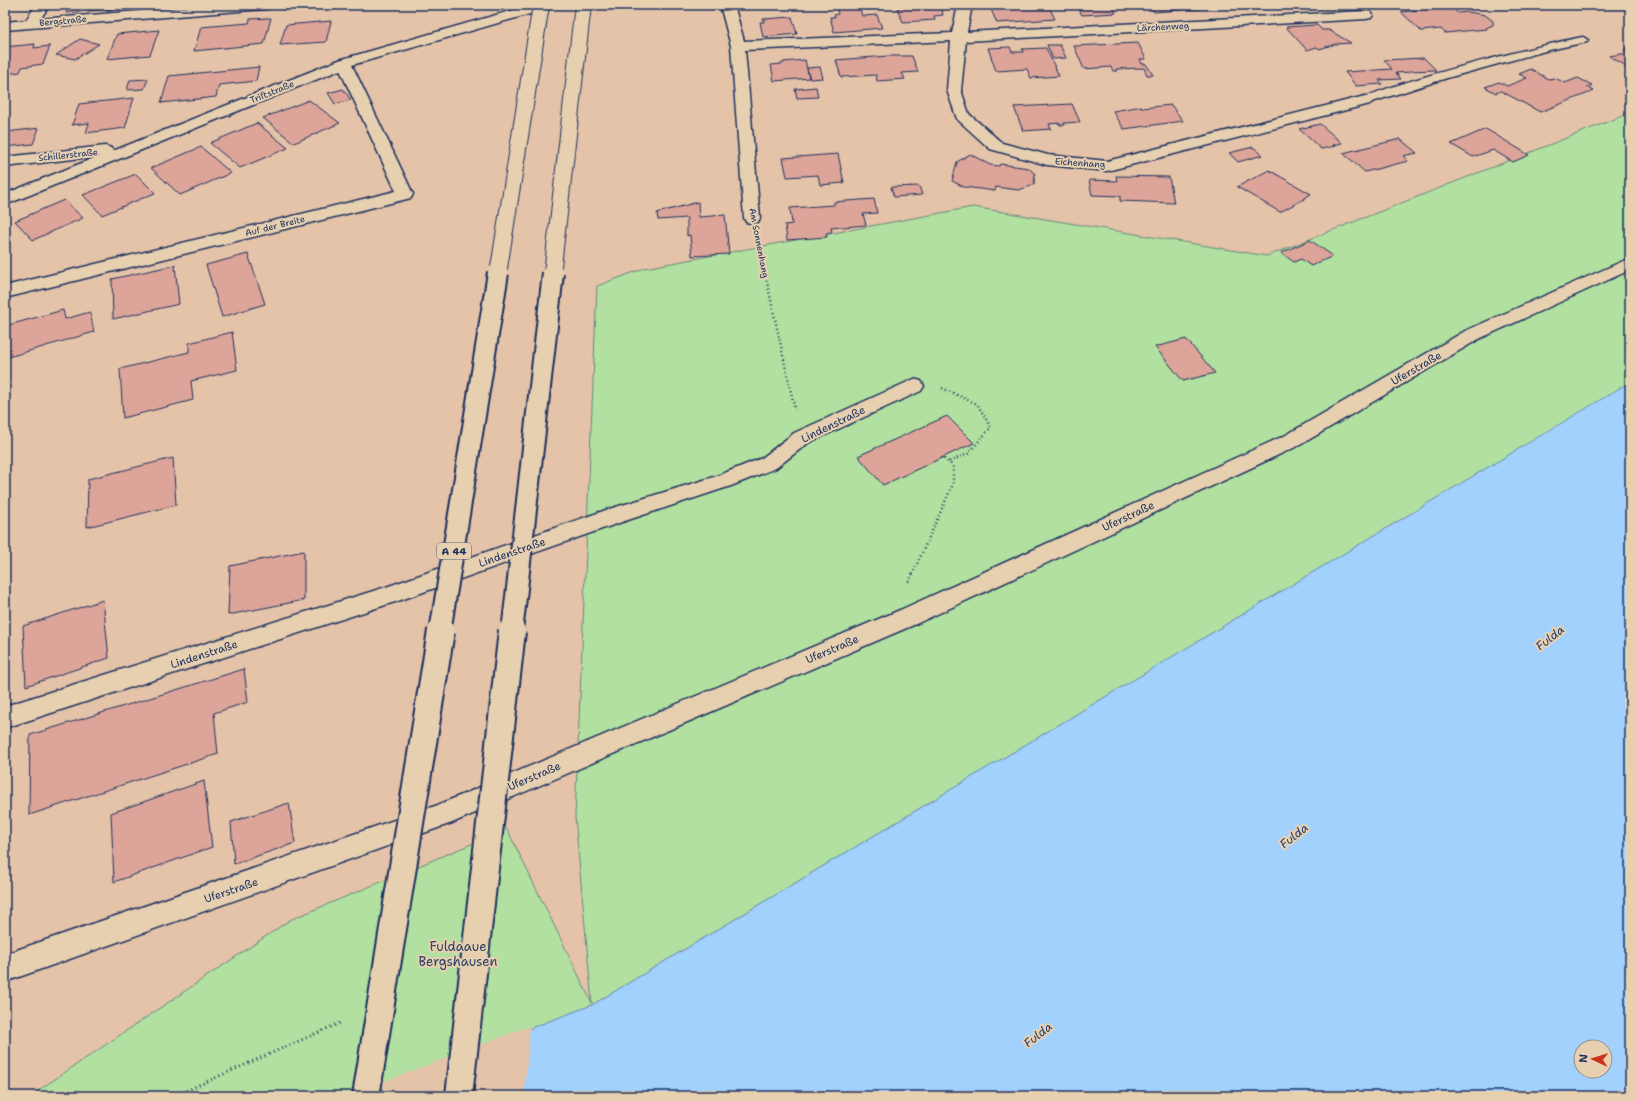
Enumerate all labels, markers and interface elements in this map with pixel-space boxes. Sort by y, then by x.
street label: Bergstraße [39,13,87,29]
street label: Lärchenweg [1136,20,1190,34]
street label: Triftstraße [248,78,296,106]
street label: Schillerstraße [38,146,98,164]
street label: Eichenhang [1054,155,1106,171]
street label: Am Sonnenhang [746,207,772,280]
street label: Auf der Breite [244,213,306,239]
street label: Uferstraße [1388,348,1444,389]
street label: Lindenstraße [799,402,868,446]
street label: Uferstraße [1100,498,1157,535]
street label: Lindenstraße [477,534,548,571]
road number: A 44 [437,543,471,559]
water label: Fulda [1532,622,1568,654]
street label: Uferstraße [803,632,861,667]
street label: Lindenstraße [169,637,240,672]
street label: Uferstraße [505,759,563,794]
water label: Fulda [1276,820,1312,852]
street label: Uferstraße [202,874,260,907]
park label: Fuldaaue Bergshausen [419,938,498,970]
water label: Fulda [1020,1019,1056,1051]
north arrow [1573,1039,1613,1079]
text: N [1576,1053,1591,1063]

